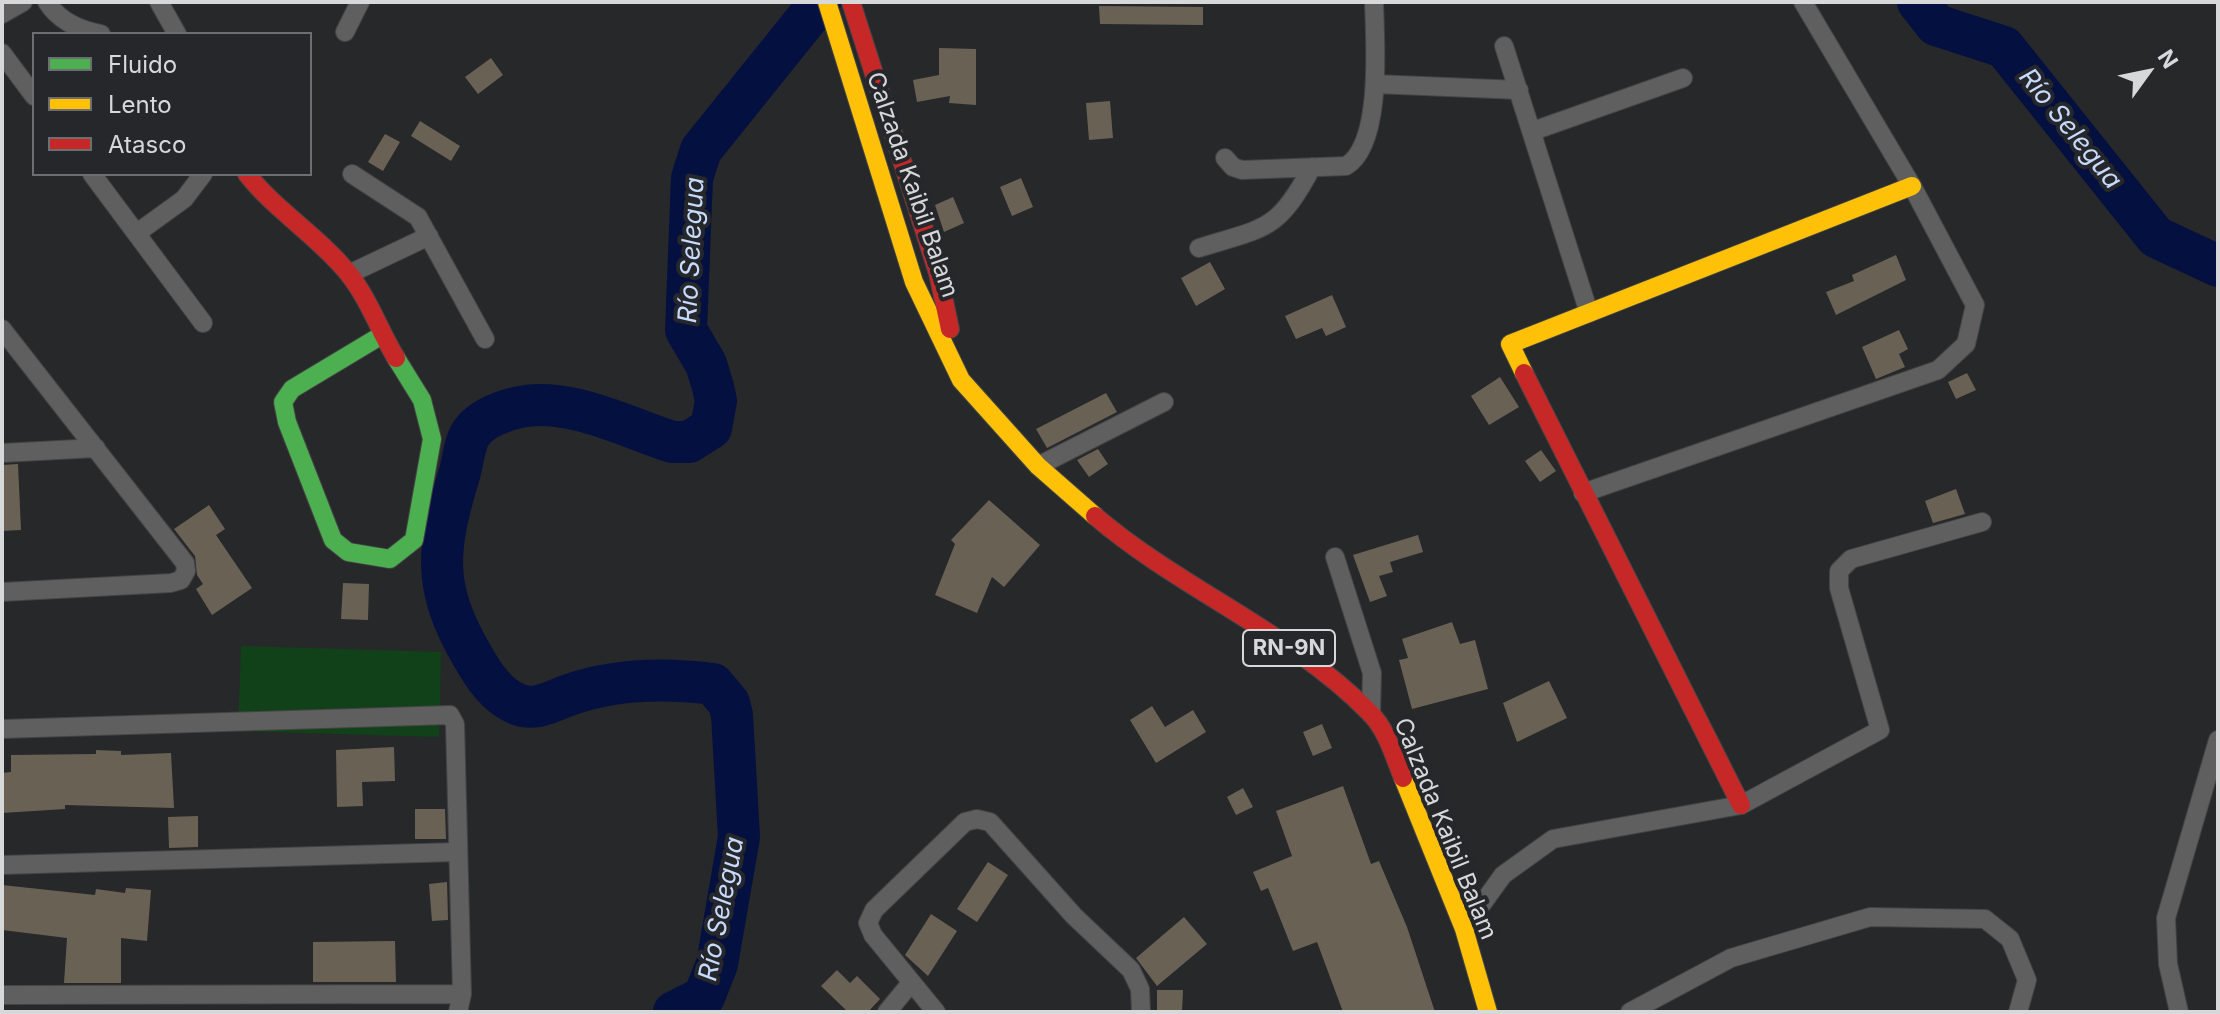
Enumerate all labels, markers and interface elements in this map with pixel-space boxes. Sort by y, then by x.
legend [32,32,312,176]
north arrow [2108,32,2188,112]
text: N [2153,45,2184,73]
text: Fluido [108,50,177,79]
water label: Río Selegua [2012,62,2128,196]
street label: Calzada Kaibil Balam [860,69,964,301]
text: Lento [108,90,172,119]
text: Atasco [108,130,186,159]
water label: Río Selegua [673,176,711,324]
road number: RN-9N [1243,630,1335,666]
street label: Calzada Kaibil Balam [1387,714,1503,944]
water label: Río Selegua [693,834,751,984]

